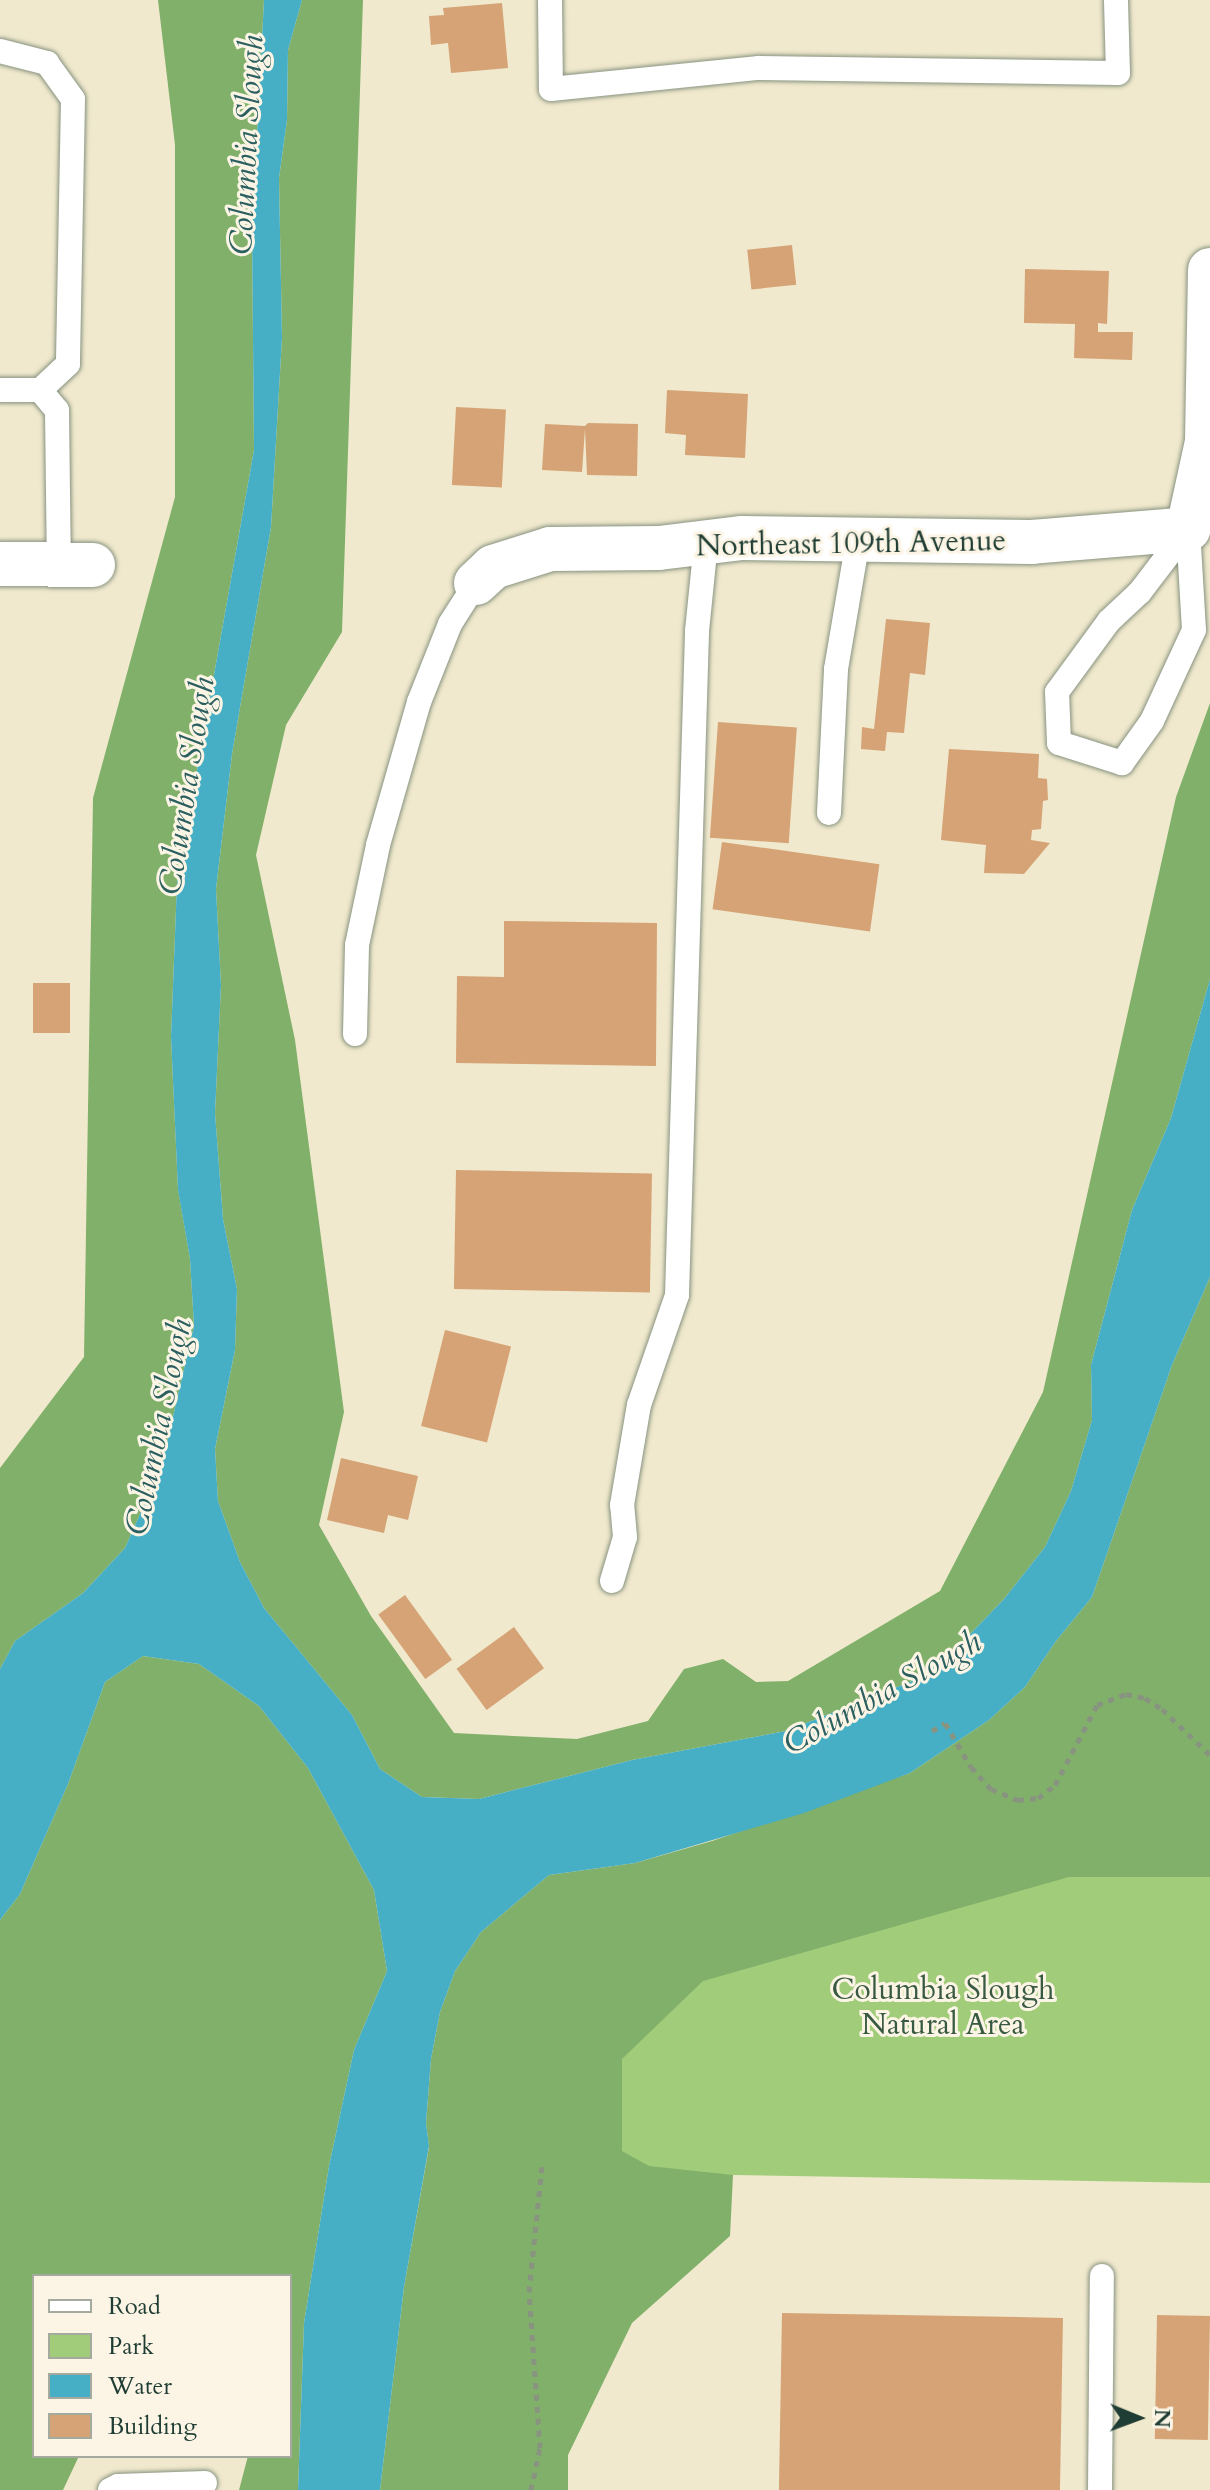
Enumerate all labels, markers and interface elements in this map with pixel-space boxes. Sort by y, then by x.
water label: Columbia Slough [222,34,272,256]
street label: Northeast 109th Avenue [696,523,1006,565]
water label: Columbia Slough [151,674,223,898]
water label: Columbia Slough [117,1315,201,1539]
water label: Columbia Slough [776,1623,988,1763]
park label: Columbia Slough Natural Area [832,1972,1054,2042]
legend [32,2274,292,2458]
text: Road [108,2290,161,2323]
text: Park [108,2330,154,2363]
text: Water [108,2370,172,2403]
north arrow [1098,2378,1178,2458]
text: N [1147,2409,1177,2428]
text: Building [108,2410,197,2443]

